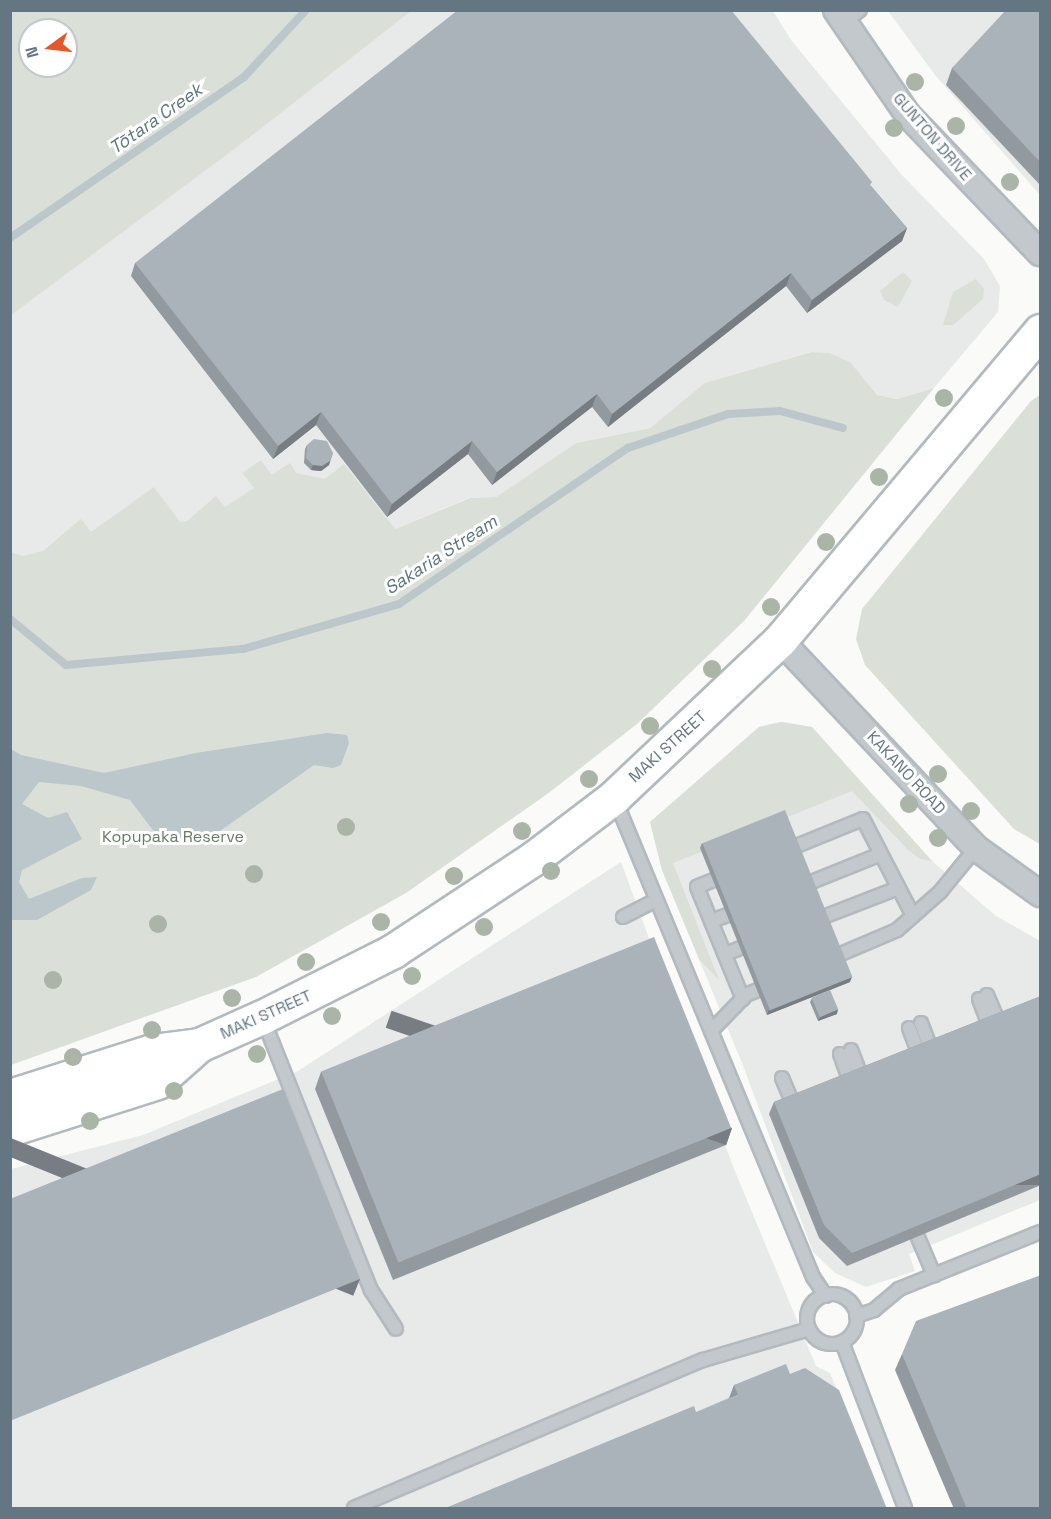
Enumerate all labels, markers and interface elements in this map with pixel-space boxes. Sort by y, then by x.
north arrow [18,18,78,78]
text: N [21,44,44,60]
water label: Tōtara Creek [105,79,207,159]
street label: GUNTON DRIVE [889,89,975,185]
water label: Sakaria Stream [381,511,501,599]
street label: MAKI STREET [625,707,711,787]
street label: KAKANO ROAD [863,728,949,818]
park label: Kopupaka Reserve [102,827,244,847]
street label: MAKI STREET [217,986,315,1044]

